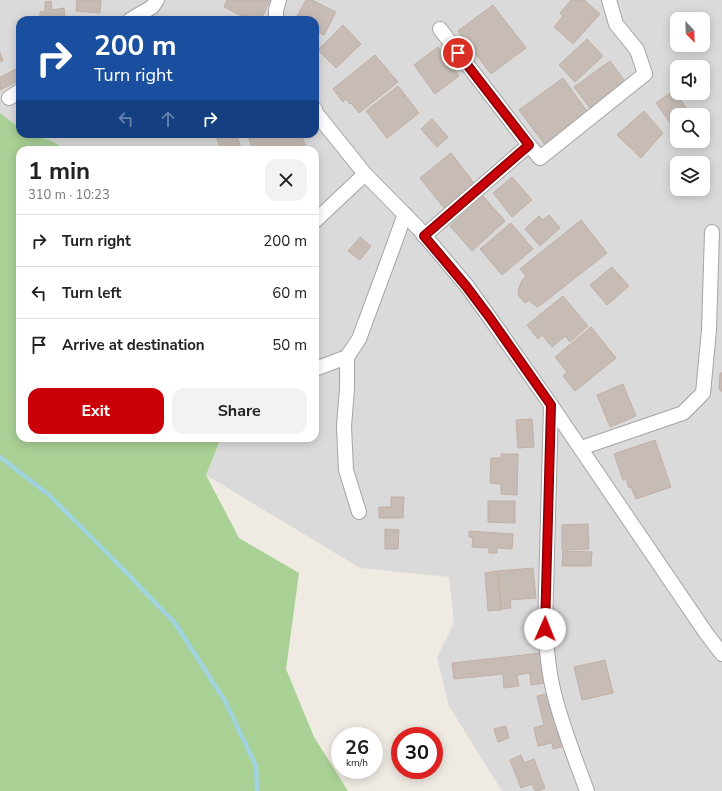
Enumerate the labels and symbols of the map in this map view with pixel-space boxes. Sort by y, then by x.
north arrow [670,12,710,52]
pin [441,36,475,70]
position arrow [524,608,566,650]
speed limit sign: 30 [391,727,443,779]

